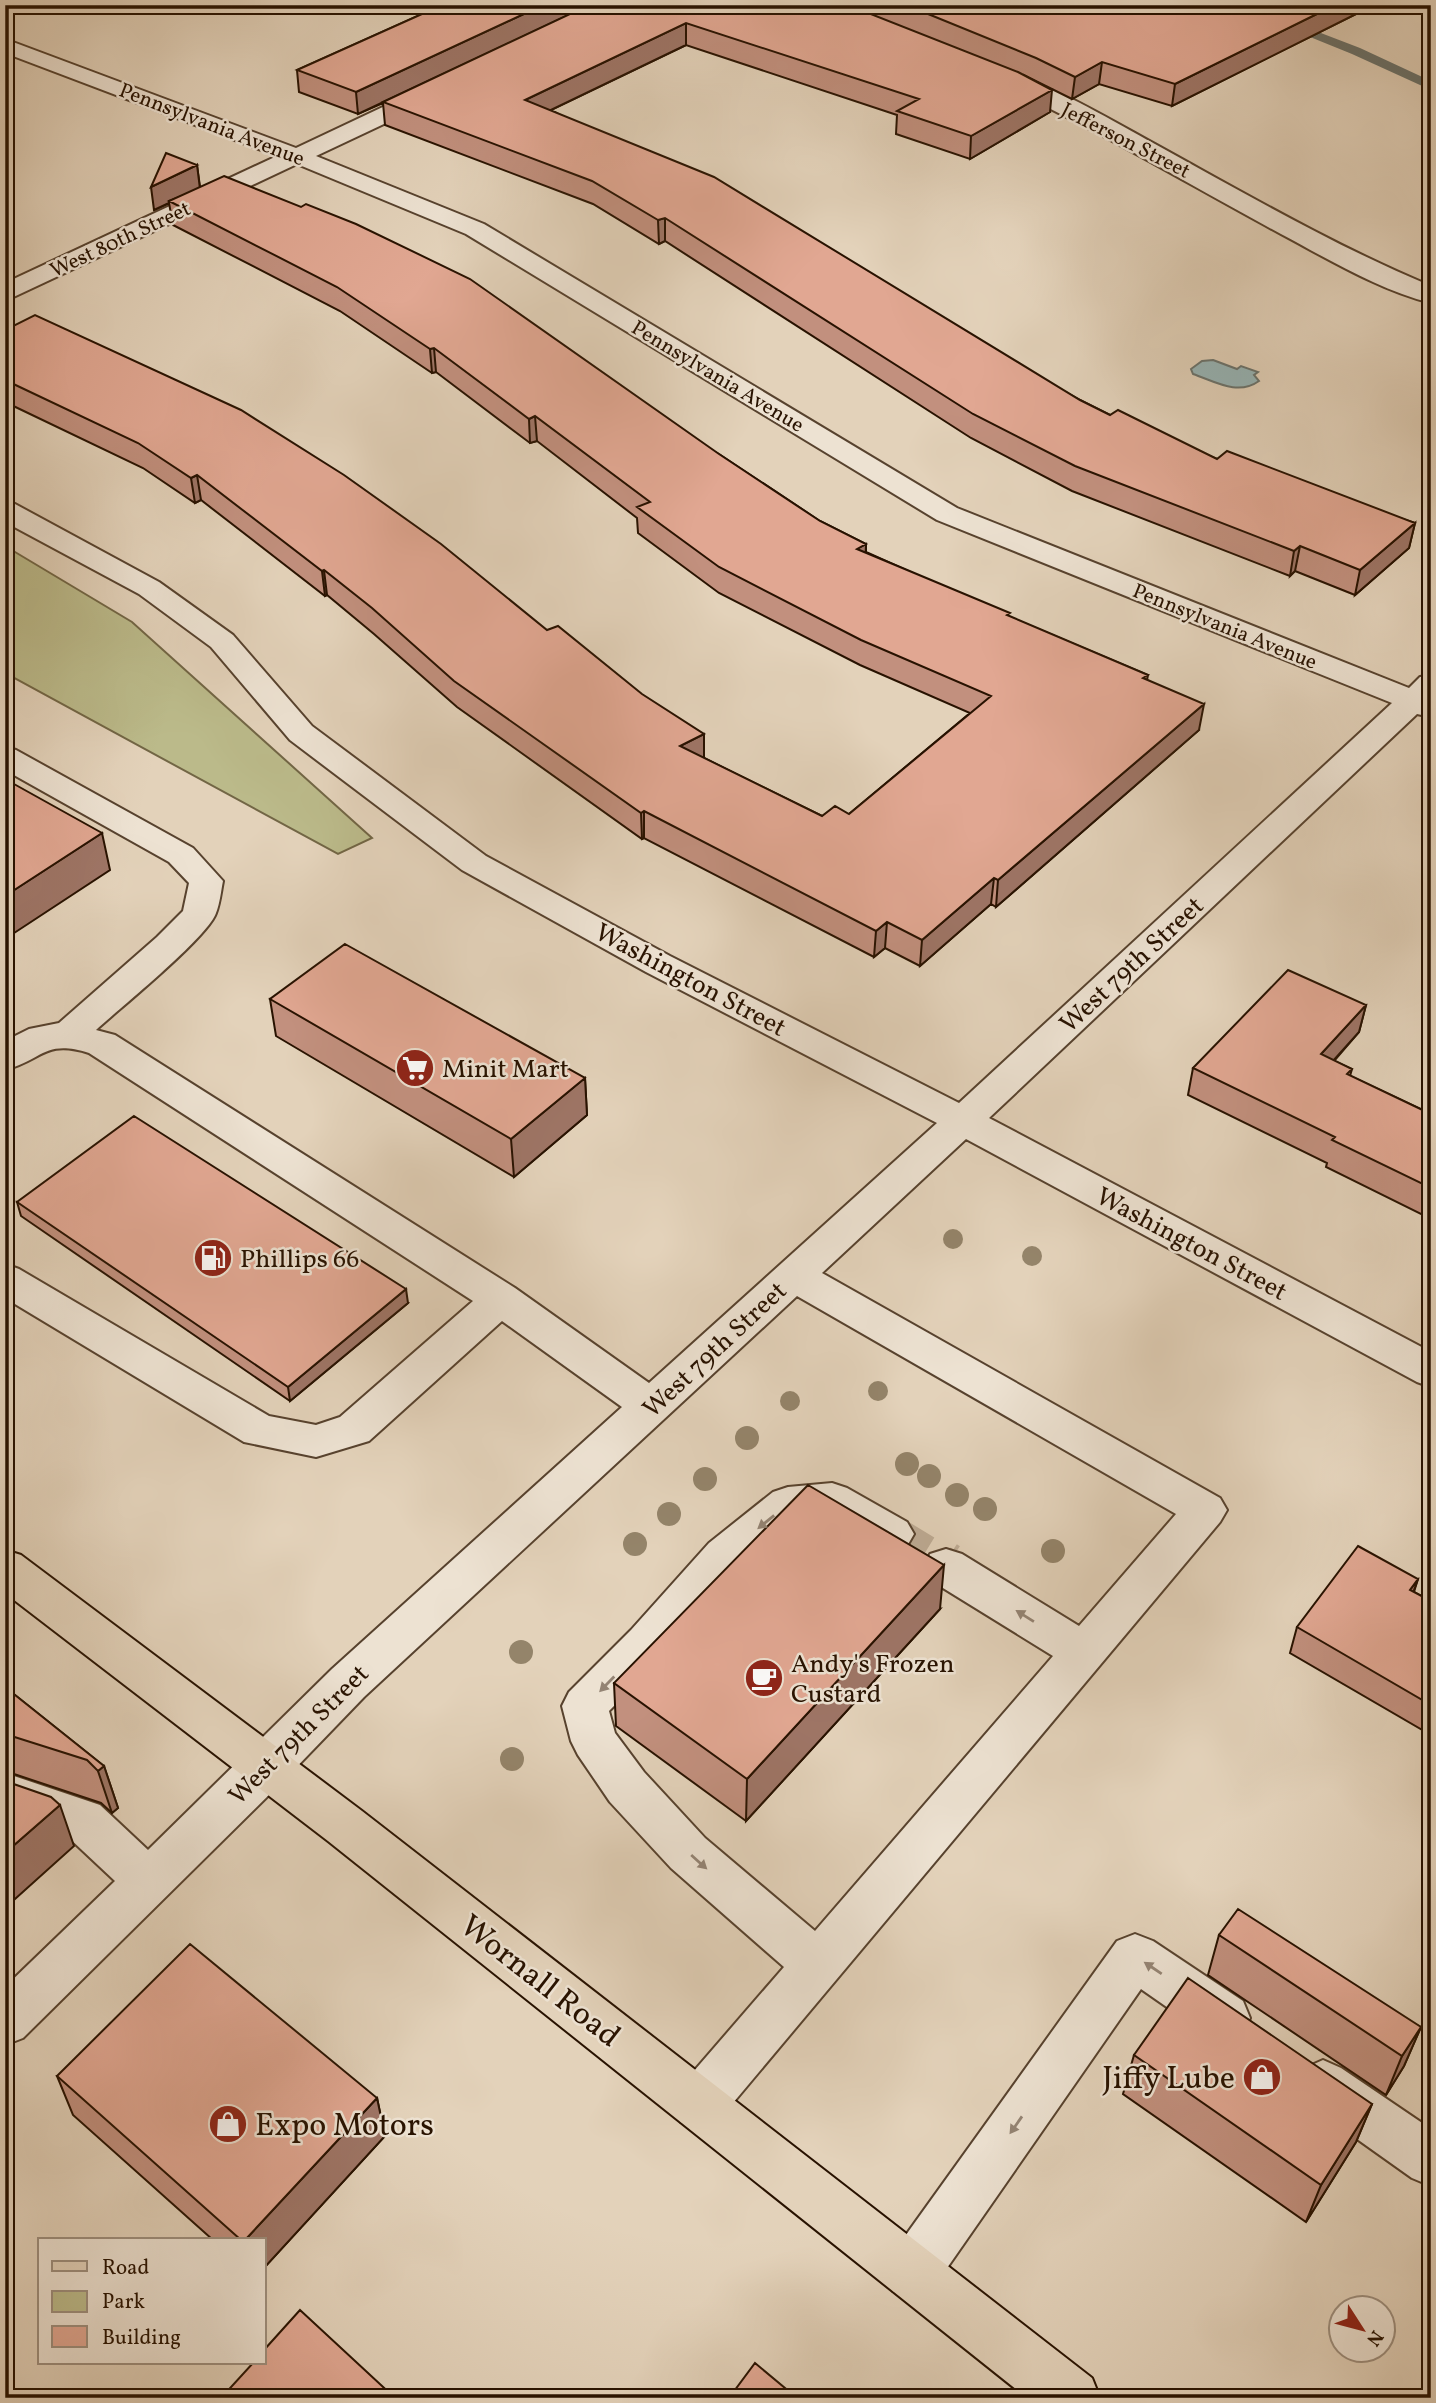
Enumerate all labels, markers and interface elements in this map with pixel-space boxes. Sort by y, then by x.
street label: Pennsylvania Avenue [114,77,309,174]
street label: Jefferson Street [1056,96,1195,186]
street label: West 80th Street [45,195,196,286]
street label: Pennsylvania Avenue [625,314,809,440]
street label: Pennsylvania Avenue [1128,577,1321,678]
street label: West 79th Street [1052,889,1213,1042]
street label: Washington Street [588,915,792,1046]
supermarket icon: Minit Mart [394,1047,436,1089]
place label: Minit Mart [442,1052,569,1088]
street label: Washington Street [1089,1179,1293,1310]
fuel station icon: Phillips 66 [192,1237,234,1279]
place label: Phillips 66 [240,1242,359,1278]
street label: West 79th Street [635,1274,796,1427]
one-way arrow [757,1515,775,1530]
one-way arrow [1016,1609,1035,1622]
place label: Andy's Frozen Custard [791,1647,954,1713]
street label: West 79th Street [221,1657,378,1814]
cafe icon: Andy's Frozen Custard [743,1657,785,1699]
one-way arrow [599,1675,615,1692]
one-way arrow [690,1854,707,1870]
street label: Wornall Road [450,1906,629,2059]
one-way arrow [1144,1961,1162,1975]
shop icon: Jiffy Lube [1241,2056,1283,2098]
place label: Jiffy Lube [1102,2058,1235,2102]
shop icon: Expo Motors [207,2103,249,2145]
place label: Expo Motors [255,2105,434,2149]
one-way arrow [1009,2116,1023,2134]
legend [38,2238,266,2364]
text: Road [102,2254,149,2283]
text: Park [102,2288,145,2317]
north arrow [1328,2294,1398,2364]
text: Building [102,2324,181,2353]
text: N [1359,2325,1389,2351]

